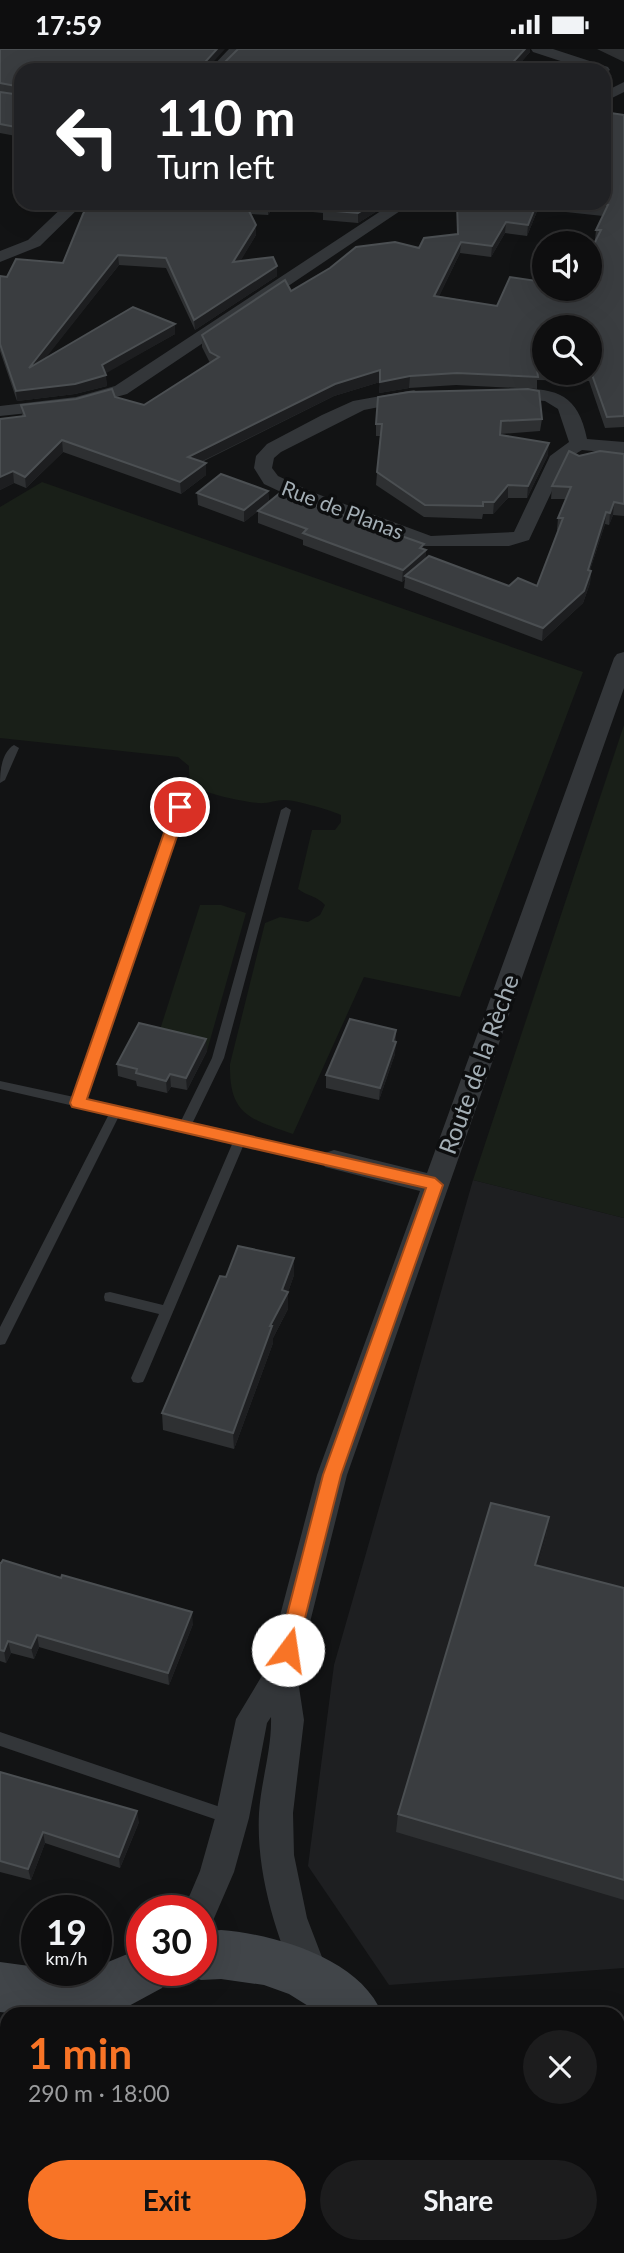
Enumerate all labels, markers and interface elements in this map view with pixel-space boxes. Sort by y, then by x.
text: 17:59 [35,9,102,41]
text: 110 m [157,88,295,146]
icon: left [42,91,133,182]
text: Turn left [157,147,274,186]
map controls [532,231,602,385]
button: sound [532,231,602,301]
button: search [532,315,602,385]
street label: Rue de Planas [279,474,407,544]
pin [150,777,210,837]
icon: arrive [161,788,199,826]
street label: Route de la Rèche [432,970,524,1158]
position arrow [251,1613,325,1687]
speed limit sign: 30 [126,1895,217,1986]
text: 19 [46,1910,87,1952]
text: km/h [45,1947,88,1969]
text: 1 min [28,2028,132,2078]
button: close [523,2030,597,2104]
text: 290 m · 18:00 [28,2079,170,2107]
button: Exit [28,2160,306,2240]
button: Share [320,2160,597,2240]

